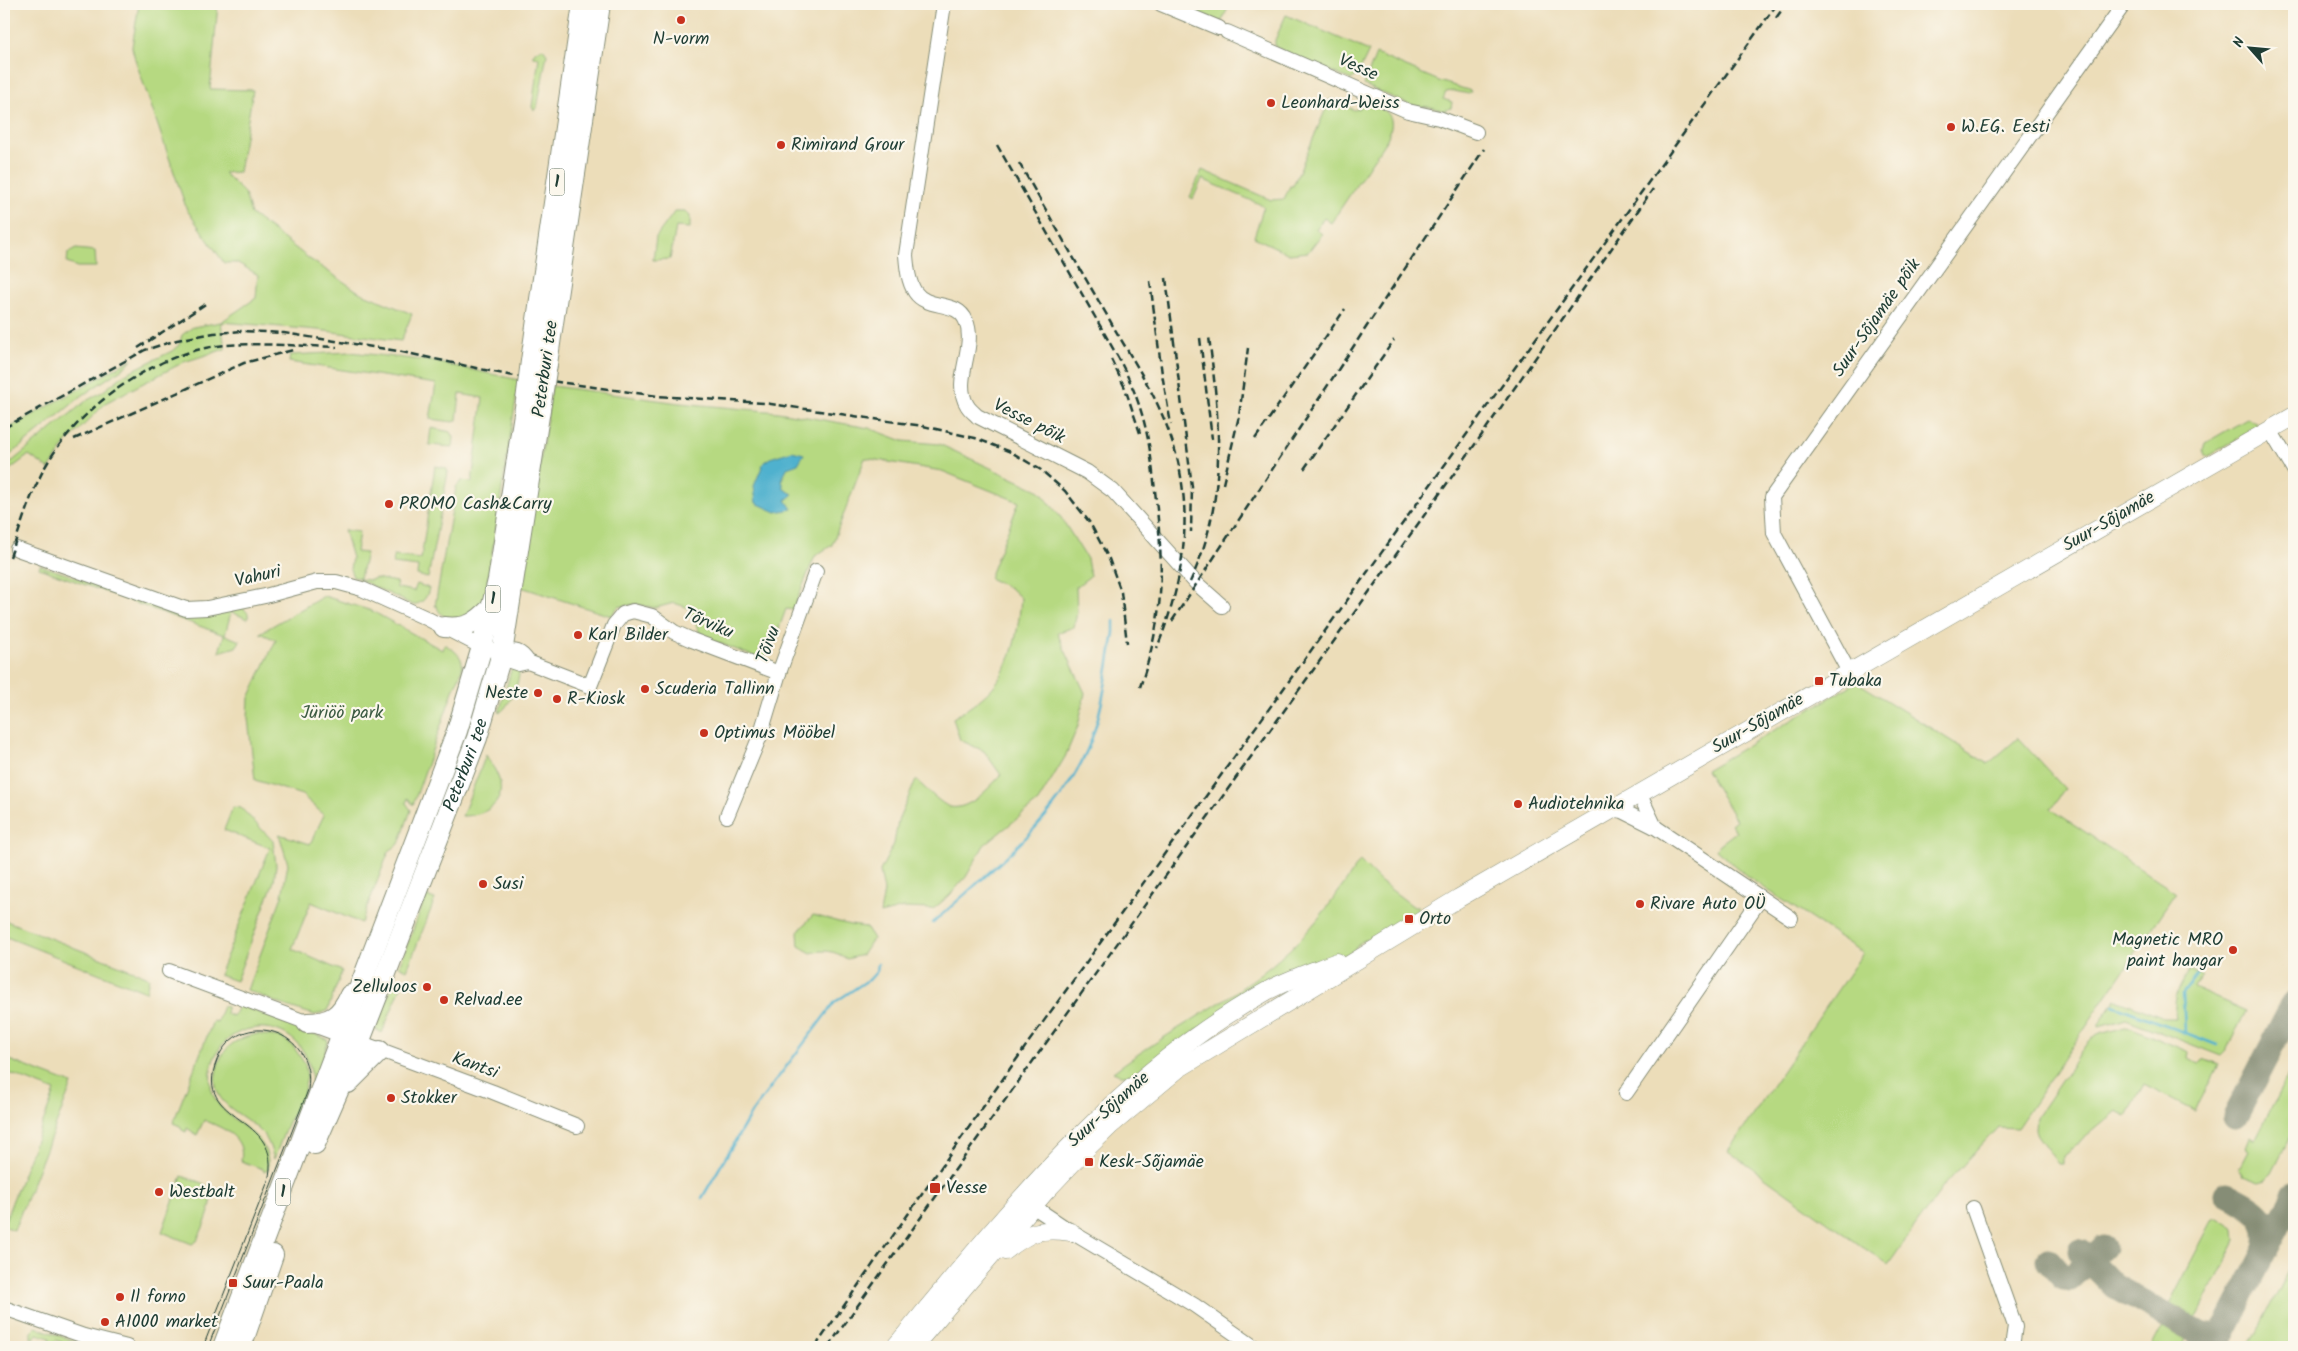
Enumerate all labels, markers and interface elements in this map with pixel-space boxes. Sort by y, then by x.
marker: N-vorm [675,14,687,26]
north arrow [2226,22,2276,72]
place label: N-vorm [653,25,709,54]
text: N [2227,33,2251,51]
street label: Vesse [1333,46,1383,90]
place label: Leonhard-Weiss [1281,89,1400,118]
marker: Leonhard-Weiss [1265,97,1277,109]
place label: W.EG. Eesti [1961,113,2051,142]
marker: W.EG. Eesti [1945,121,1957,133]
place label: Rimirand Grour [791,131,905,160]
marker: Rimirand Grour [775,139,787,151]
road number: 1 [550,168,564,196]
street label: Suur-Sõjamäe põik [1825,252,1929,383]
street label: Peterburi tee [525,319,567,419]
street label: Vesse põik [988,391,1071,453]
street label: Suur-Sõjamäe [2057,484,2161,560]
place label: PROMO Cash&Carry [399,490,552,519]
marker: PROMO Cash&Carry [383,498,395,510]
street label: Vahuri [232,557,285,596]
road number: 1 [486,586,500,612]
street label: Tõrviku [678,600,738,648]
place label: Karl Bilder [588,621,669,650]
street label: Tõivu [749,622,789,668]
marker: Karl Bilder [572,629,584,641]
place label: Tubaka [1829,667,1882,696]
place label: Scuderia Tallinn [655,675,775,704]
marker: Tubaka [1813,675,1825,687]
place label: Neste [485,679,528,708]
marker: Scuderia Tallinn [639,683,651,695]
place label: R-Kiosk [567,685,626,714]
street label: Suur-Sõjamäe [1706,686,1810,762]
marker: Neste [532,687,544,699]
marker: R-Kiosk [551,693,563,705]
park label: Jüriöö park [301,699,384,728]
street label: Peterburi tee [435,715,496,816]
place label: Optimus Mööbel [714,719,836,748]
marker: Optimus Mööbel [698,727,710,739]
place label: Audiotehnika [1528,790,1625,819]
marker: Audiotehnika [1512,798,1524,810]
place label: Susi [493,870,524,899]
marker: Susi [477,878,489,890]
place label: Rivare Auto OÜ [1650,890,1766,919]
marker: Rivare Auto OÜ [1634,898,1646,910]
place label: Orto [1419,905,1451,934]
marker: Orto [1403,913,1415,925]
place label: Magnetic MRO paint hangar [2112,926,2224,976]
marker: Magnetic MRO paint hangar [2227,944,2239,956]
place label: Zelluloos [352,973,417,1002]
marker: Zelluloos [421,981,433,993]
place label: Relvad.ee [454,986,523,1015]
marker: Relvad.ee [438,994,450,1006]
street label: Kantsi [448,1044,503,1088]
street label: Suur-Sõjamäe [1061,1065,1157,1155]
place label: Stokker [401,1084,458,1113]
marker: Stokker [385,1092,397,1104]
place label: Kesk-Sõjamäe [1099,1148,1204,1177]
marker: Kesk-Sõjamäe [1083,1156,1095,1168]
place label: Vesse [946,1174,987,1203]
place label: Westbalt [169,1178,236,1207]
road number: 1 [276,1178,290,1206]
marker: Vesse [928,1181,942,1195]
marker: Westbalt [153,1186,165,1198]
place label: Suur-Paala [243,1269,324,1298]
marker: Suur-Paala [227,1277,239,1289]
place label: Il forno [130,1283,186,1312]
marker: Il forno [114,1291,126,1303]
place label: A1000 market [115,1308,219,1337]
marker: A1000 market [99,1316,111,1328]

